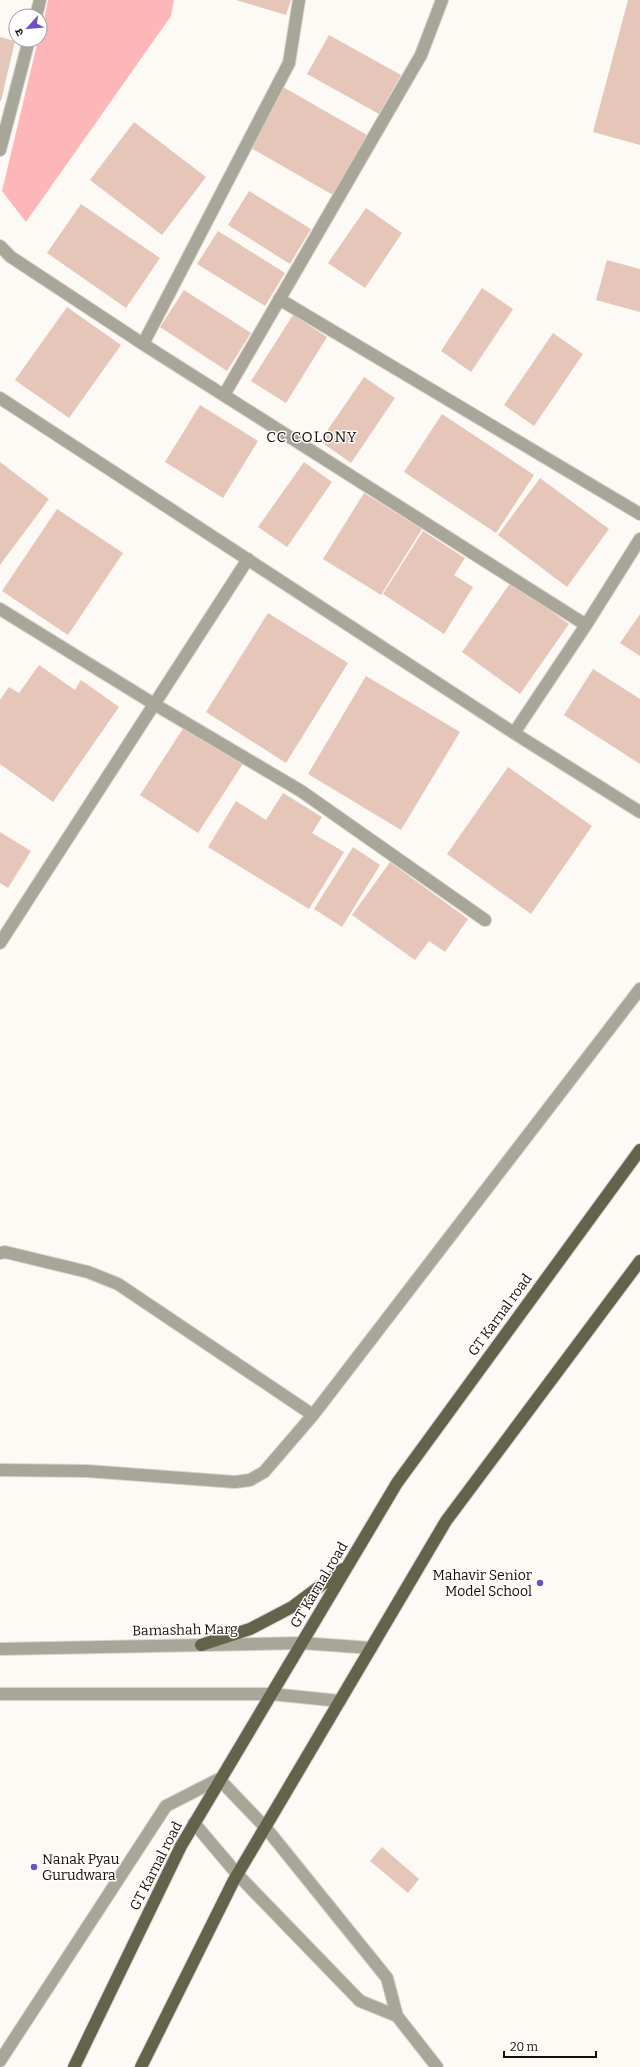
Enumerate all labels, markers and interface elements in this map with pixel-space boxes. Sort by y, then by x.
north arrow [8,8,48,48]
text: उ [12,26,27,38]
district label: CC COLONY [266,428,358,446]
street label: GT Karnal road [464,1271,536,1359]
street label: GT Karnal road [287,1539,351,1631]
place label: Mahavir Senior Model School [432,1567,532,1600]
marker: Mahavir Senior Model School [535,1578,545,1588]
street label: Bamashah Marg [132,1621,238,1639]
street label: GT Karnal road [126,1819,186,1913]
place label: Nanak Pyau Gurudwara [42,1851,120,1884]
marker: Nanak Pyau Gurudwara [29,1862,39,1872]
scale bar [504,2033,596,2059]
text: 20 m [510,2040,539,2054]

